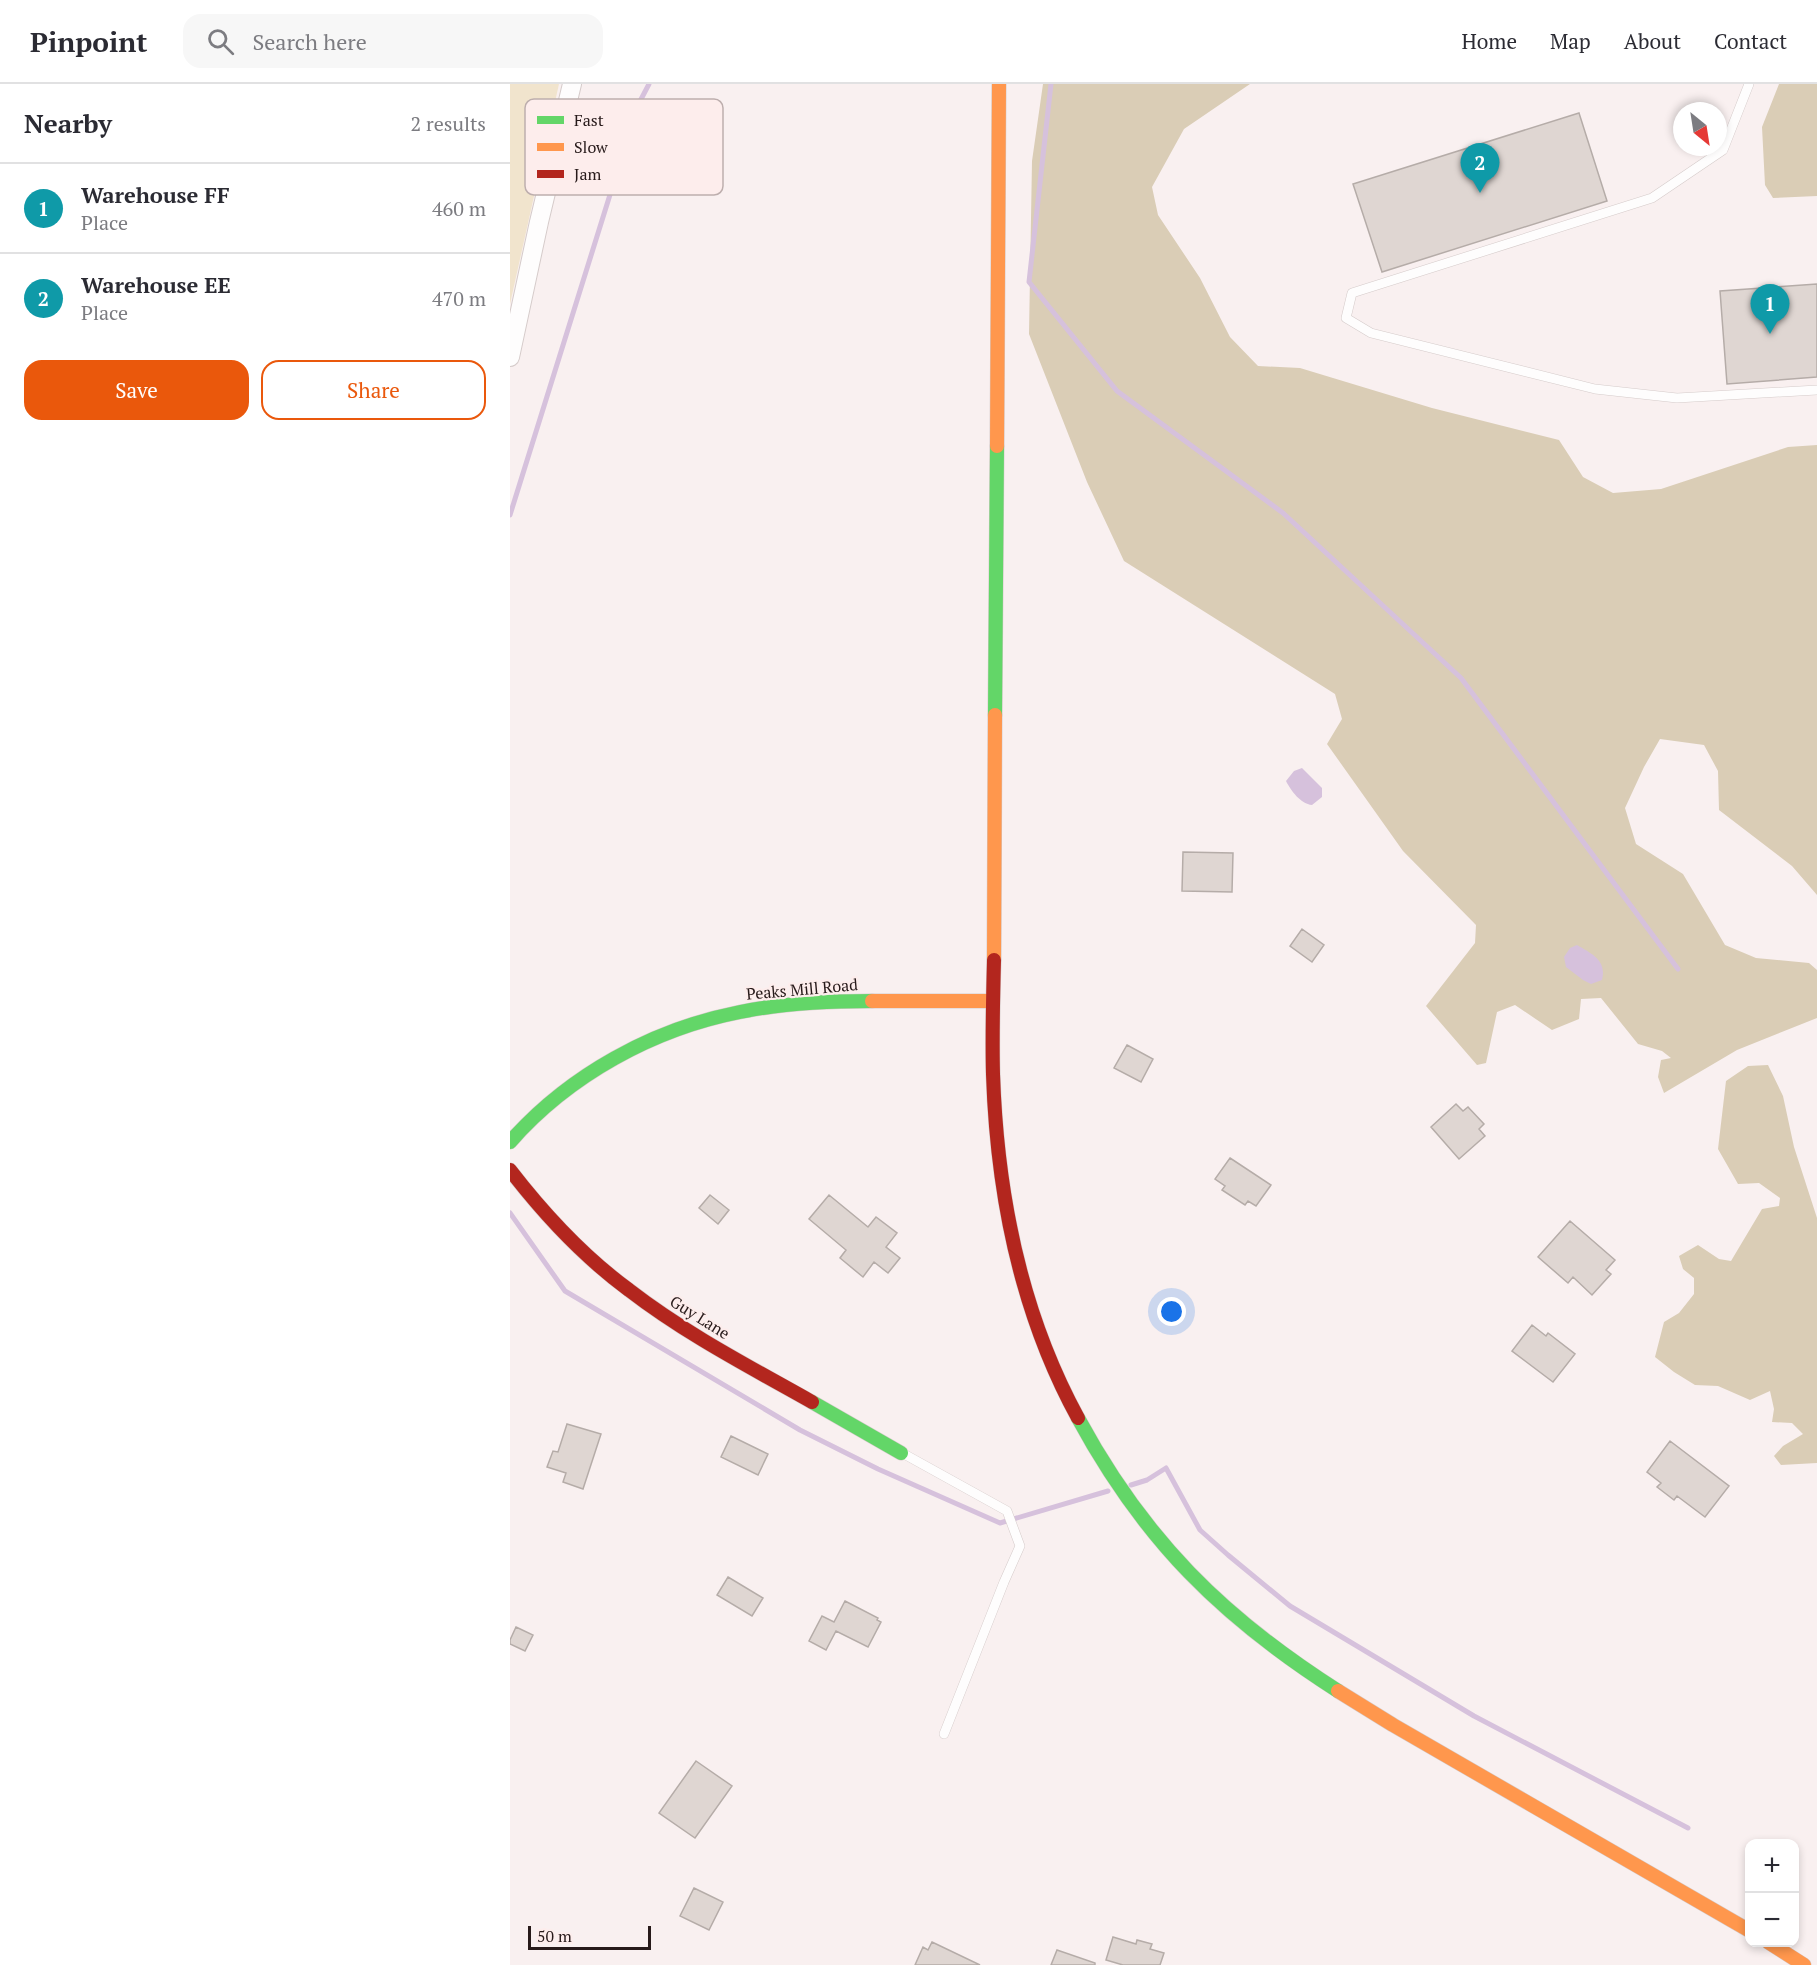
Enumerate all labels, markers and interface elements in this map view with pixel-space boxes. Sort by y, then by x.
search box [183,14,603,68]
text: Pinpoint [30,23,147,60]
icon: search [204,25,237,58]
text: Search here [252,27,367,56]
text: Home [1461,27,1517,55]
text: Map [1550,27,1591,55]
text: About [1624,27,1681,55]
text: Contact [1714,27,1787,55]
legend [525,99,723,195]
north arrow [1673,102,1727,156]
text: Nearby [24,106,112,140]
text: Fast [574,109,604,131]
text: 2 results [411,110,486,137]
text: Slow [574,136,608,158]
pin: 2 [1460,144,1500,193]
text: Jam [574,163,602,185]
text: Warehouse FF [81,180,230,209]
text: 1 [38,195,49,222]
text: 460 m [432,195,486,222]
text: Place [81,209,128,236]
text: Warehouse EE [81,270,231,299]
pin: 1 [1750,284,1790,334]
text: 2 [38,285,49,312]
text: 470 m [432,285,486,312]
text: Place [81,299,128,326]
button: Save [24,360,249,420]
button: Share [261,360,486,420]
street label: Peaks Mill Road [745,973,859,1005]
street label: Guy Lane [666,1290,734,1344]
your location [1157,1297,1186,1326]
map controls [1745,1839,1799,1947]
button: + [1745,1839,1799,1893]
button: − [1745,1893,1799,1947]
scale bar [528,1923,651,1950]
text: 50 m [537,1925,572,1947]

